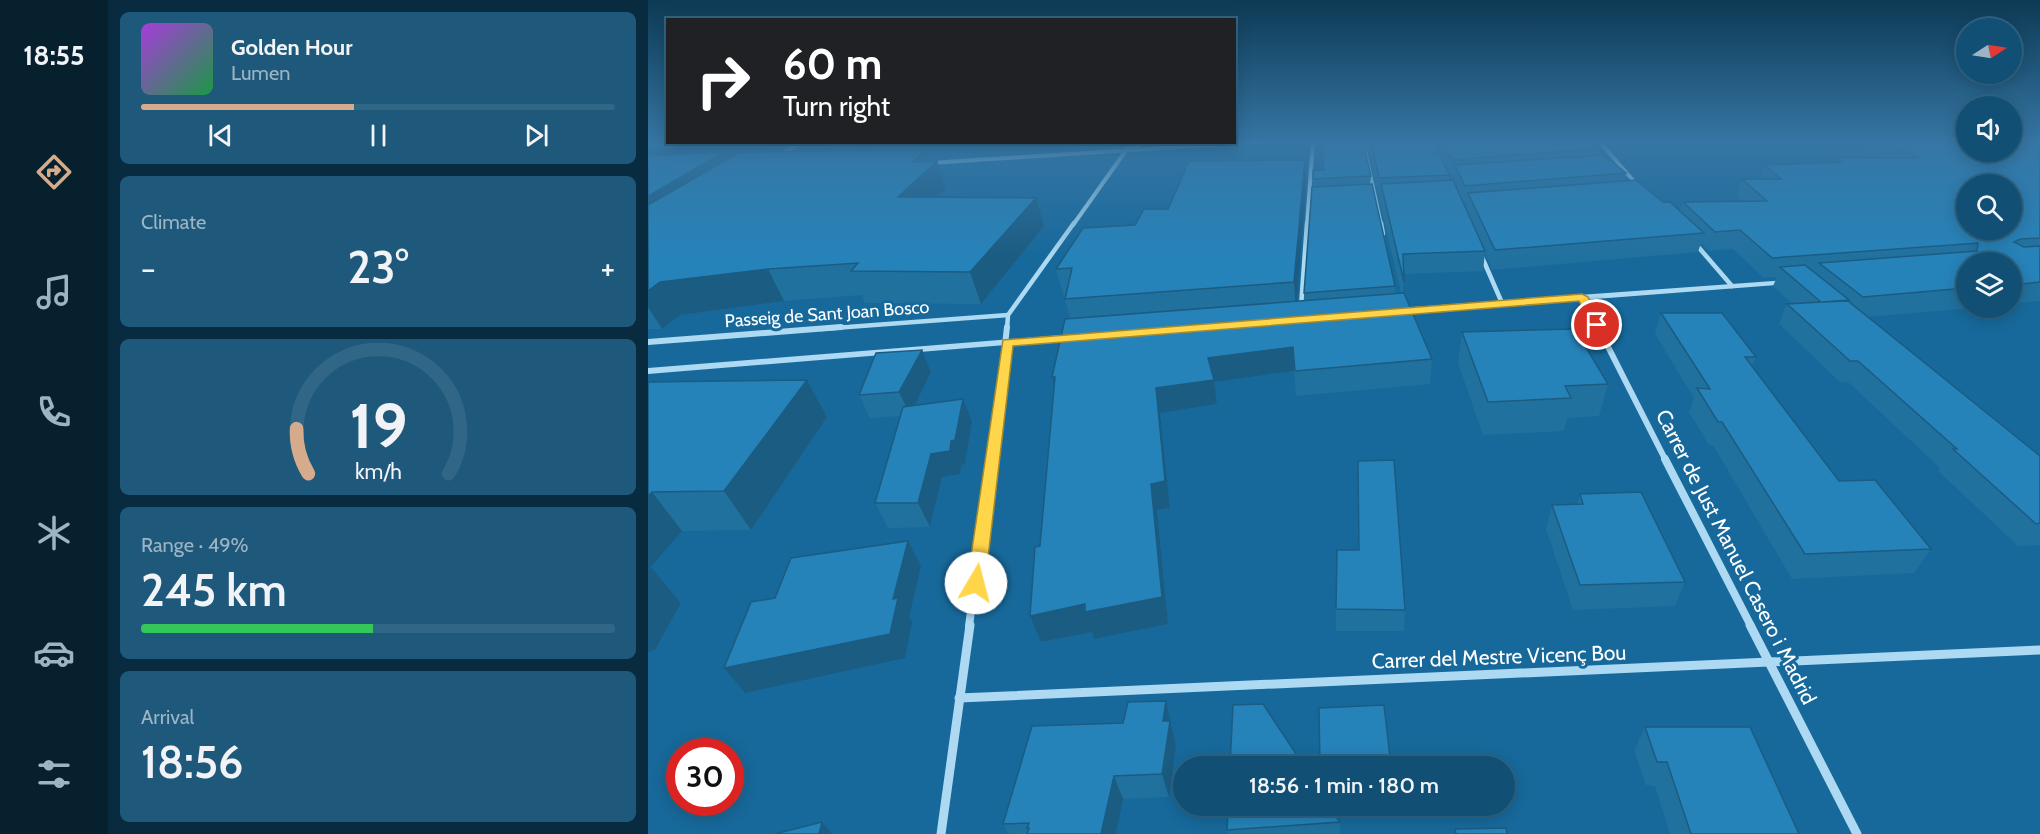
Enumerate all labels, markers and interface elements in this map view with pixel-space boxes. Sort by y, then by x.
north arrow [1956,18,2022,84]
map controls [1956,18,2022,318]
text: Golden Hour [231,34,352,61]
text: 60 m [783,38,882,90]
text: 18:55 [23,39,85,72]
icon: right [684,42,762,120]
text: Lumen [231,61,290,85]
text: Turn right [783,90,890,123]
button: sound [1956,96,2022,162]
icon: previous [204,119,237,152]
icon: pause [362,119,395,152]
icon: next [520,119,553,152]
icon: directions [33,151,75,193]
button: search [1956,174,2022,240]
text: Climate [141,210,206,234]
text: 23° [347,240,409,294]
text: − [141,248,156,288]
text: + [600,248,615,288]
button: layers [1956,252,2022,318]
icon: music [33,271,75,313]
street label: Passeig de Sant Joan Bosco [724,296,930,332]
pin [1571,299,1622,350]
icon: arrive [1580,308,1613,341]
text: 19 [349,388,407,464]
icon: phone [33,391,75,433]
street label: Carrer de Just Manuel Casero i Madrid [1651,405,1822,708]
text: km/h [355,458,401,484]
icon: climate [33,512,75,554]
text: Range · 49% [141,533,249,557]
position arrow [944,551,1008,615]
text: 245 km [141,563,287,617]
icon: car [33,632,75,674]
street label: Carrer del Mestre Vicenç Bou [1371,640,1627,673]
text: Arrival [141,705,194,729]
text: 18:56 [141,735,244,789]
speed limit sign: 30 [666,738,744,816]
icon: filters [33,753,75,795]
text: 18:56 · 1 min · 180 m [1249,772,1439,799]

